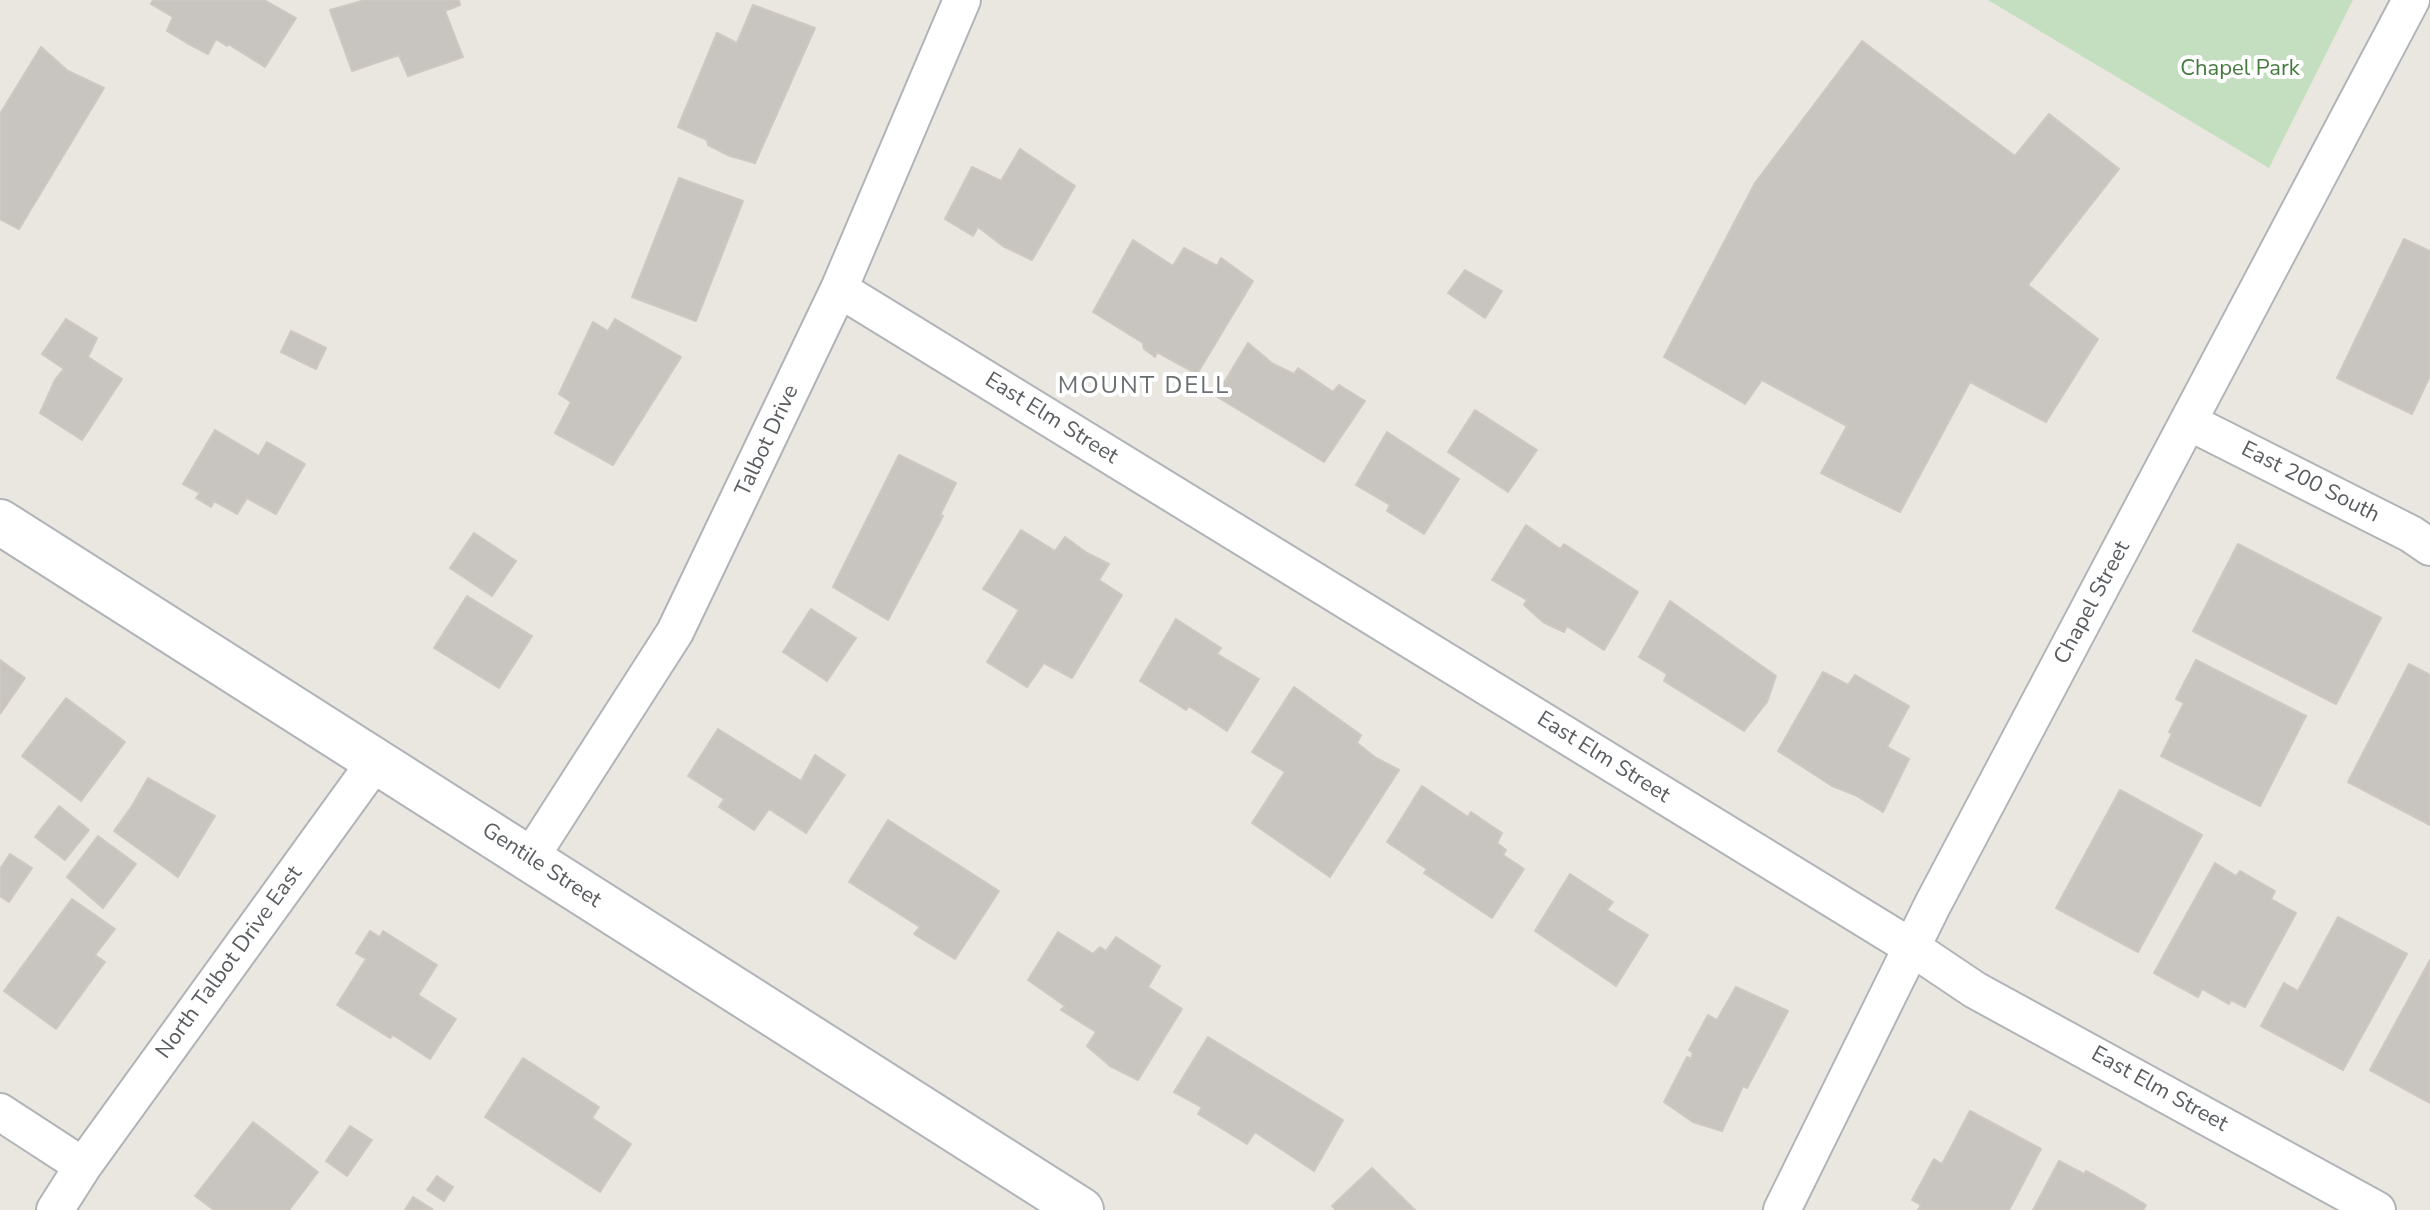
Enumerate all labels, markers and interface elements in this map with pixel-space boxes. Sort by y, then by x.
park label: Chapel Park [2180,57,2300,83]
street label: East Elm Street [980,368,1122,470]
district label: MOUNT DELL [1058,373,1230,401]
street label: Talbot Drive [731,381,805,501]
street label: East 200 South [2236,437,2384,529]
street label: Chapel Street [2049,537,2137,669]
street label: East Elm Street [1532,707,1674,809]
street label: Gentile Street [476,818,606,914]
street label: North Talbot Drive East [151,862,309,1064]
street label: East Elm Street [2086,1042,2232,1138]

